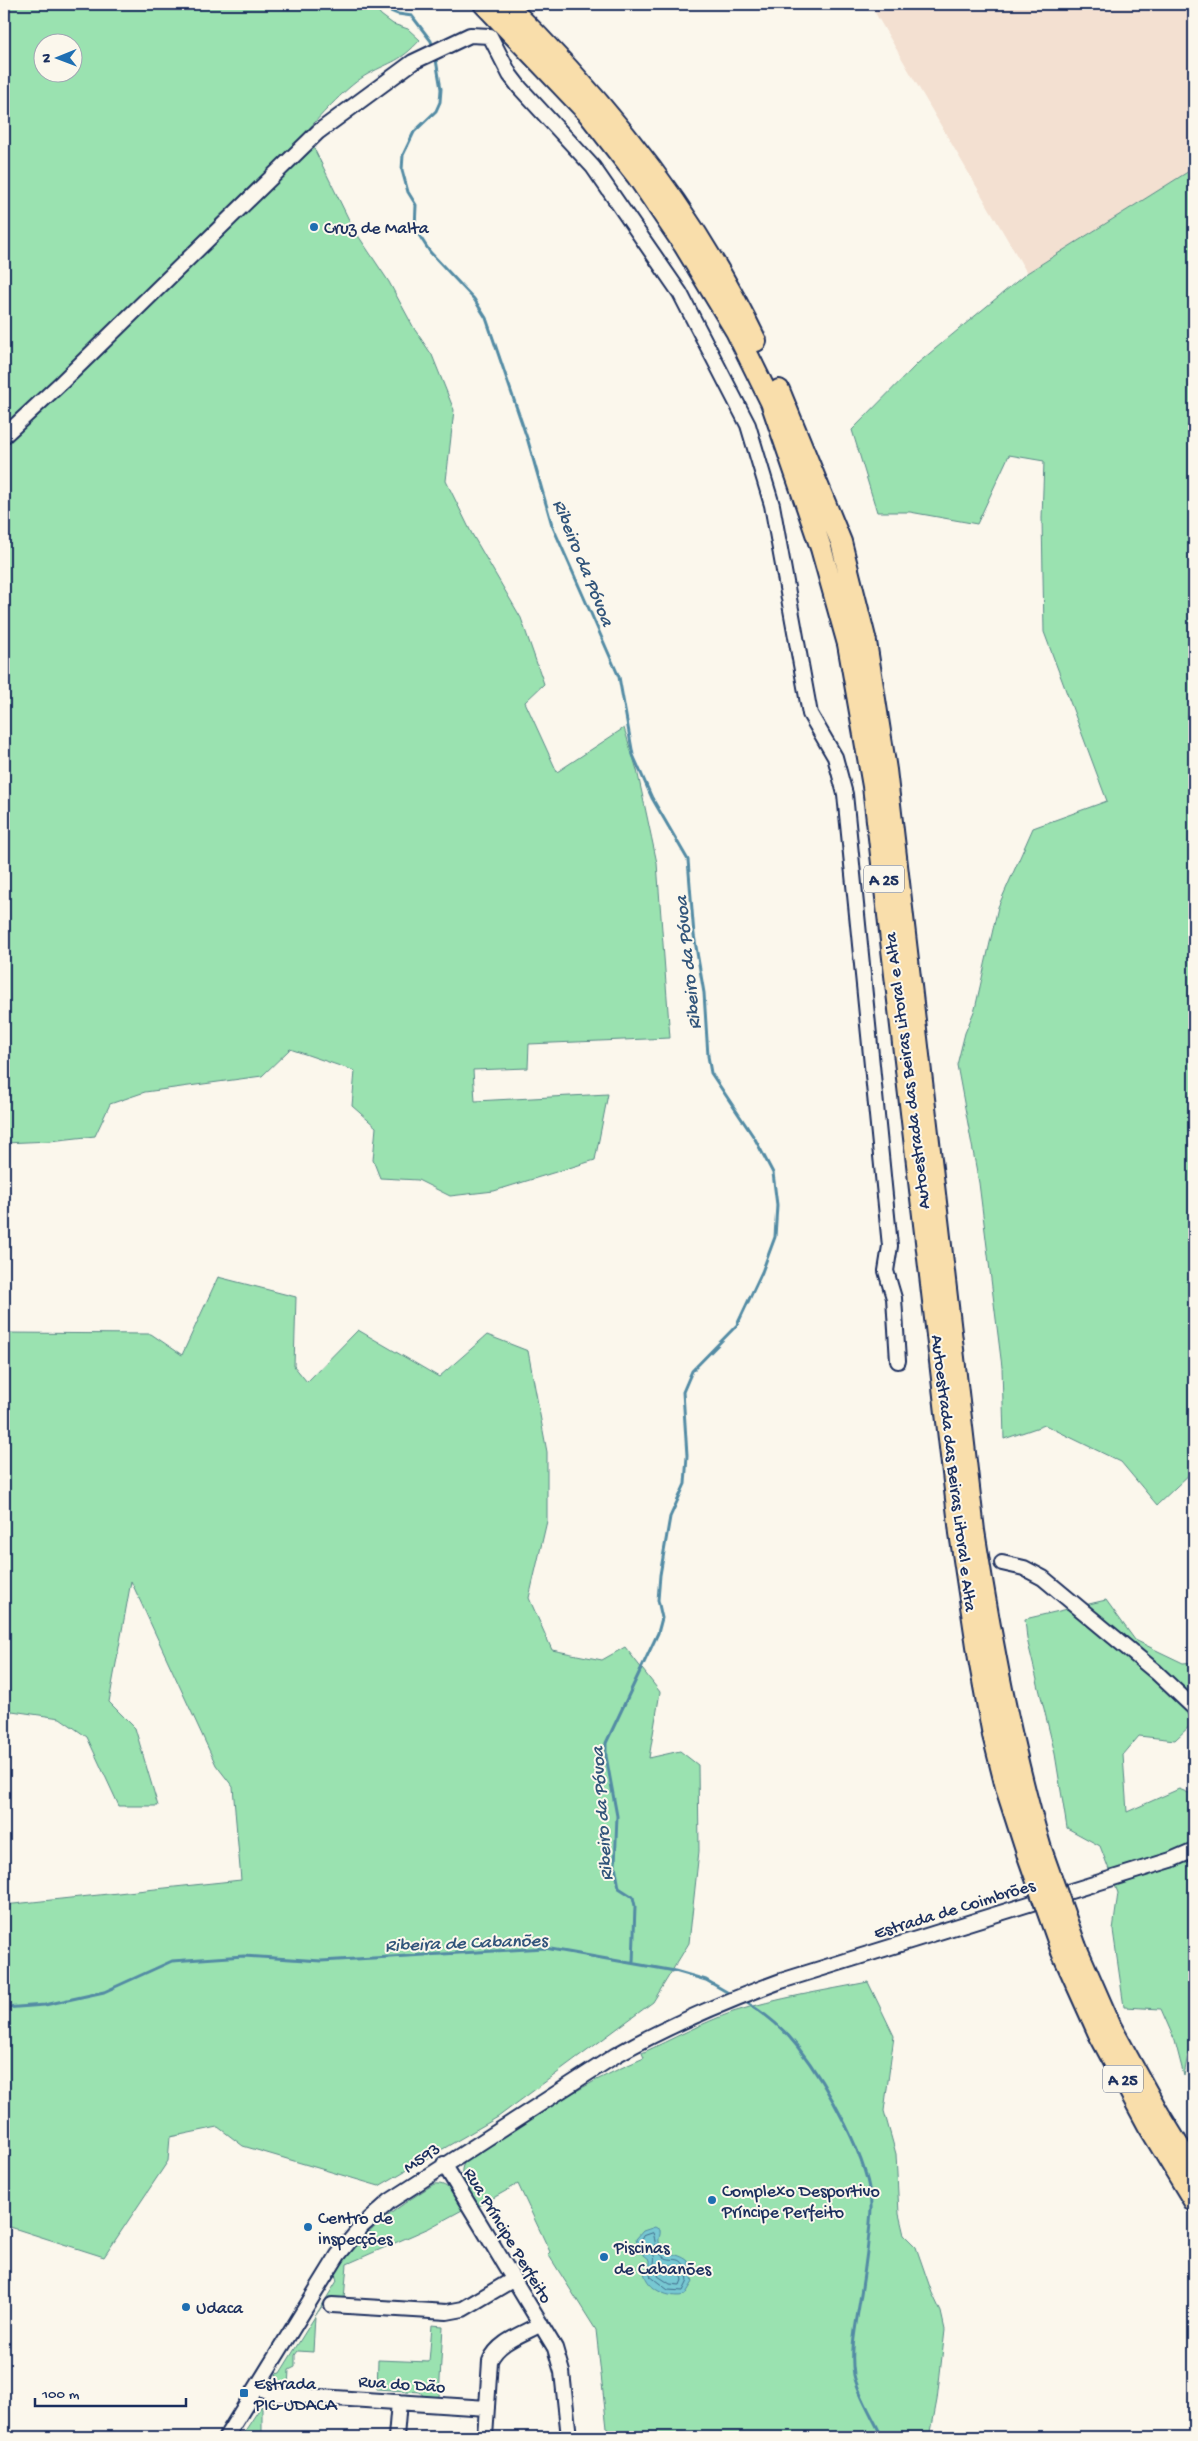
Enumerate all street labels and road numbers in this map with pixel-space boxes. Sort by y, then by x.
road number: A 25 [864,866,904,892]
street label: Autoestrada das Beiras Litoral e Alta [881,930,936,1210]
street label: Autoestrada das Beiras Litoral e Alta [925,1334,980,1614]
street label: Estrada de Coimbrões [872,1875,1039,1945]
road number: A 25 [1103,2066,1143,2092]
street label: M593 [400,2139,445,2179]
street label: Rua Príncipe Perfeito [458,2165,556,2308]
street label: Rua do Dão [358,2372,446,2399]

